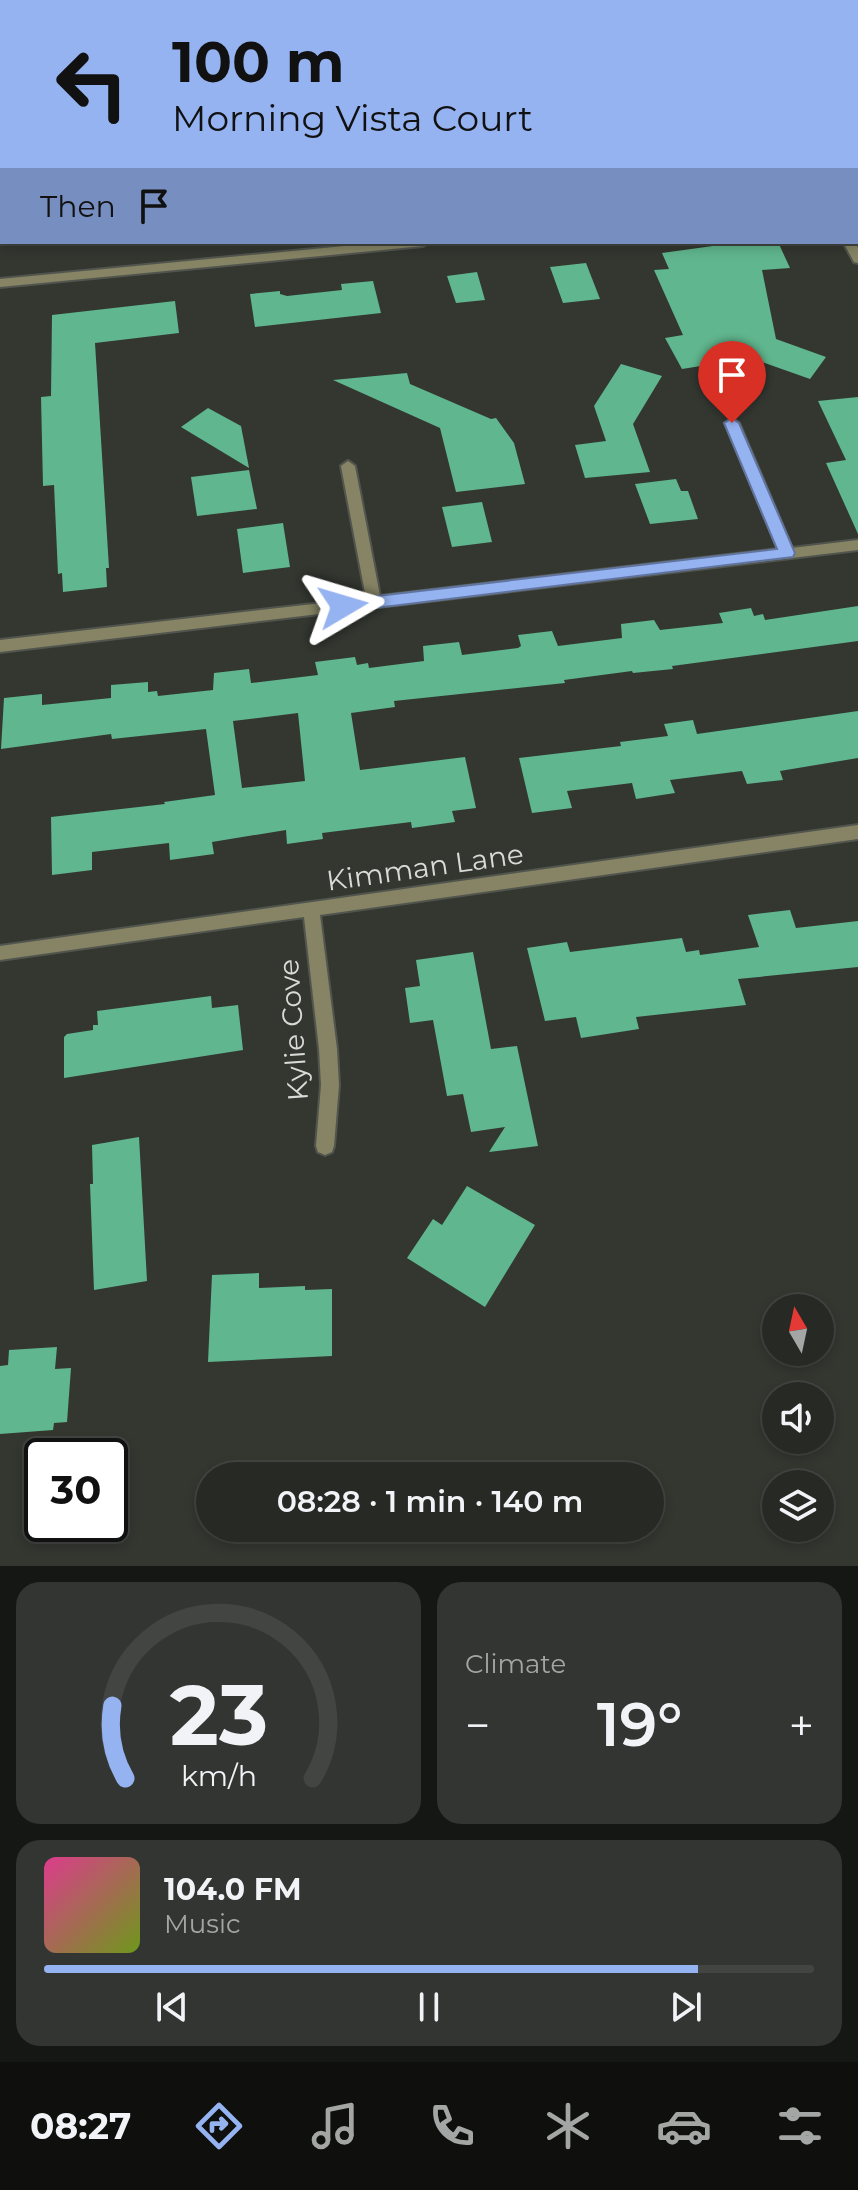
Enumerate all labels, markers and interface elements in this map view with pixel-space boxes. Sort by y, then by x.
text: 100 m [172,28,345,96]
icon: left [40,32,144,136]
text: Morning Vista Court [172,96,533,140]
icon: arrive [132,184,176,228]
text: Then [40,188,116,225]
pin [698,341,766,423]
icon: arrive [710,353,754,397]
position arrow [301,564,385,648]
street label: Kimman Lane [324,836,526,898]
street label: Kylie Cove [271,958,315,1102]
north arrow [762,1294,834,1366]
map controls [762,1294,834,1542]
button: sound [762,1382,834,1454]
speed limit sign: 30 [24,1438,128,1542]
button: layers [762,1470,834,1542]
text: 08:28 · 1 min · 140 m [277,1483,583,1520]
text: Climate [465,1648,566,1680]
text: 23 [169,1664,268,1766]
text: 19° [597,1688,682,1761]
text: − [465,1698,490,1752]
text: + [789,1698,814,1752]
text: km/h [180,1758,257,1793]
text: 104.0 FM [164,1871,302,1908]
text: Music [164,1908,241,1940]
icon: previous [150,1985,194,2029]
icon: pause [407,1985,451,2029]
icon: next [664,1985,708,2029]
icon: directions [191,2098,247,2154]
icon: music [307,2098,363,2154]
icon: phone [424,2098,480,2154]
icon: climate [540,2098,596,2154]
icon: car [656,2098,712,2154]
icon: filters [772,2098,828,2154]
text: 08:27 [30,2104,131,2148]

